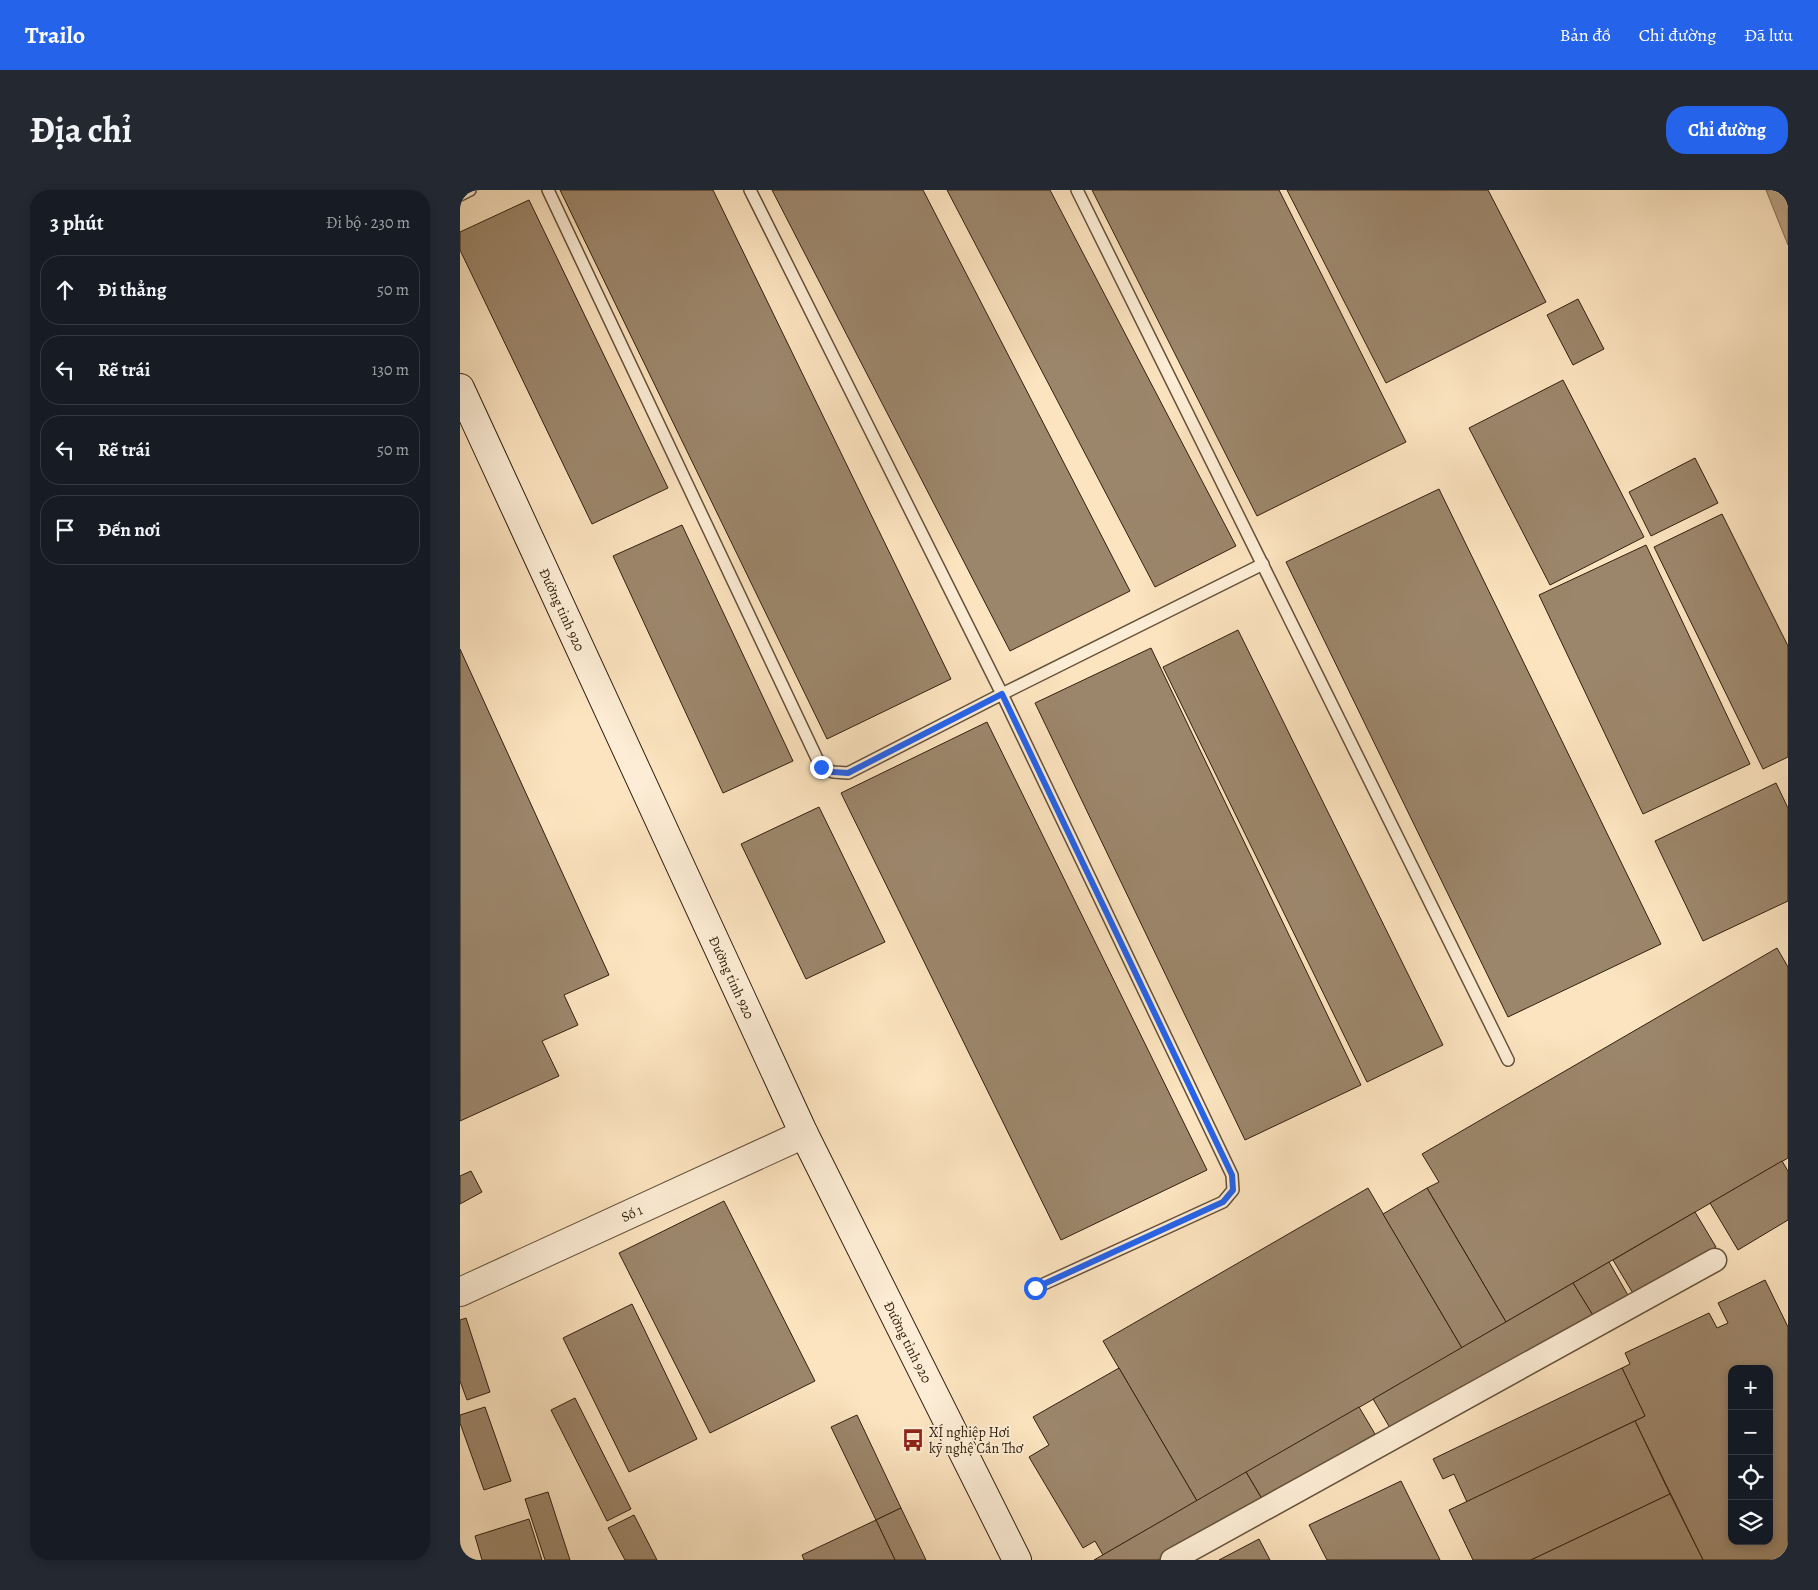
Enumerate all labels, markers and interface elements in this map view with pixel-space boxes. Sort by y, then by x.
text: Trailo [25,19,85,51]
text: Bản đồ [1560,23,1611,47]
text: Chỉ đường [1639,23,1716,47]
text: Đã lưu [1744,23,1793,47]
text: Địa chỉ [30,106,132,154]
button: Chỉ đường [1666,106,1788,154]
text: 3 phút [50,209,104,237]
text: Đi bộ · 230 m [326,212,410,234]
icon: ahead [51,276,79,304]
text: Đi thẳng [98,277,166,303]
text: 50 m [377,279,409,301]
icon: left [51,356,79,384]
text: Rẽ trái [98,357,150,383]
text: 130 m [372,359,409,381]
icon: left [51,436,79,464]
text: Rẽ trái [98,437,150,463]
text: 50 m [377,439,409,461]
icon: arrive [51,516,79,544]
text: Đến nơi [98,517,160,543]
street label: Đường tỉnh 920 [535,565,590,654]
route end [810,756,833,779]
street label: Đường tỉnh 920 [704,933,759,1022]
street label: Số 1 [618,1200,646,1226]
route start [1024,1277,1047,1300]
street label: Đường tỉnh 920 [879,1298,936,1386]
map controls [1728,1365,1773,1545]
button: + [1728,1365,1773,1410]
button: − [1728,1410,1773,1455]
place label: XÍ nghiệp Hơi kỹ nghệ Cần Thơ [929,1423,1024,1458]
bus stop icon: XÍ nghiệp Hơi kỹ nghệ Cần Thơ [900,1427,926,1453]
button: locate [1728,1455,1773,1500]
button: layers [1728,1500,1773,1545]

